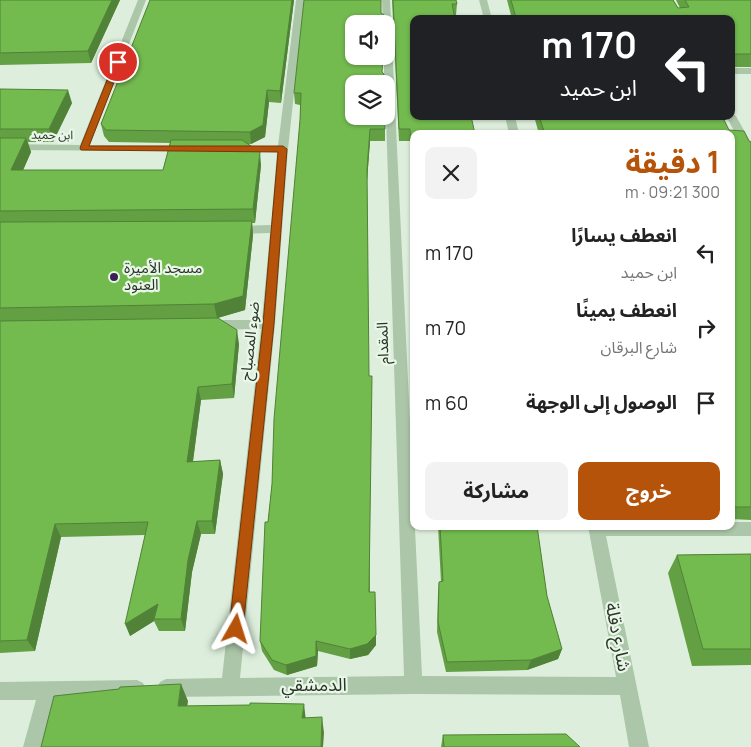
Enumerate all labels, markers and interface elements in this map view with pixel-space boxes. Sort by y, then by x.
map controls [345,15,395,125]
button: sound [345,15,395,65]
text: 170 m [541,21,637,69]
icon: left [655,35,720,100]
pin [97,41,139,83]
icon: arrive [104,48,132,76]
text: ابن حميد [560,73,637,103]
button: layers [345,75,395,125]
street label: ابن حميد [31,126,73,143]
text: 1 دقيقة [625,141,720,182]
button: close [425,147,477,199]
text: 300 m · 09:21 [625,181,720,203]
text: انعطف يسارًا [571,222,677,248]
icon: left [692,239,720,267]
text: 170 m [425,240,473,266]
place label: مسجد الأميرة العنود [124,257,202,295]
text: ابن حميد [621,261,677,283]
marker: مسجد الأميرة العنود [108,271,120,283]
text: انعطف يمينًا [576,297,677,323]
street label: ضوء المصباح [235,300,266,382]
icon: right [692,314,720,342]
text: 70 m [425,315,466,341]
street label: المقدام [371,321,395,365]
text: شارع البرقان [601,336,677,358]
text: الوصول إلى الوجهة [526,389,677,415]
icon: arrive [692,389,720,417]
text: 60 m [425,390,468,416]
button: مشاركة [425,462,568,520]
button: خروج [578,462,720,520]
street label: شارع دقلة [598,600,637,674]
position arrow [209,602,261,654]
street label: الدمشقي [281,672,347,698]

